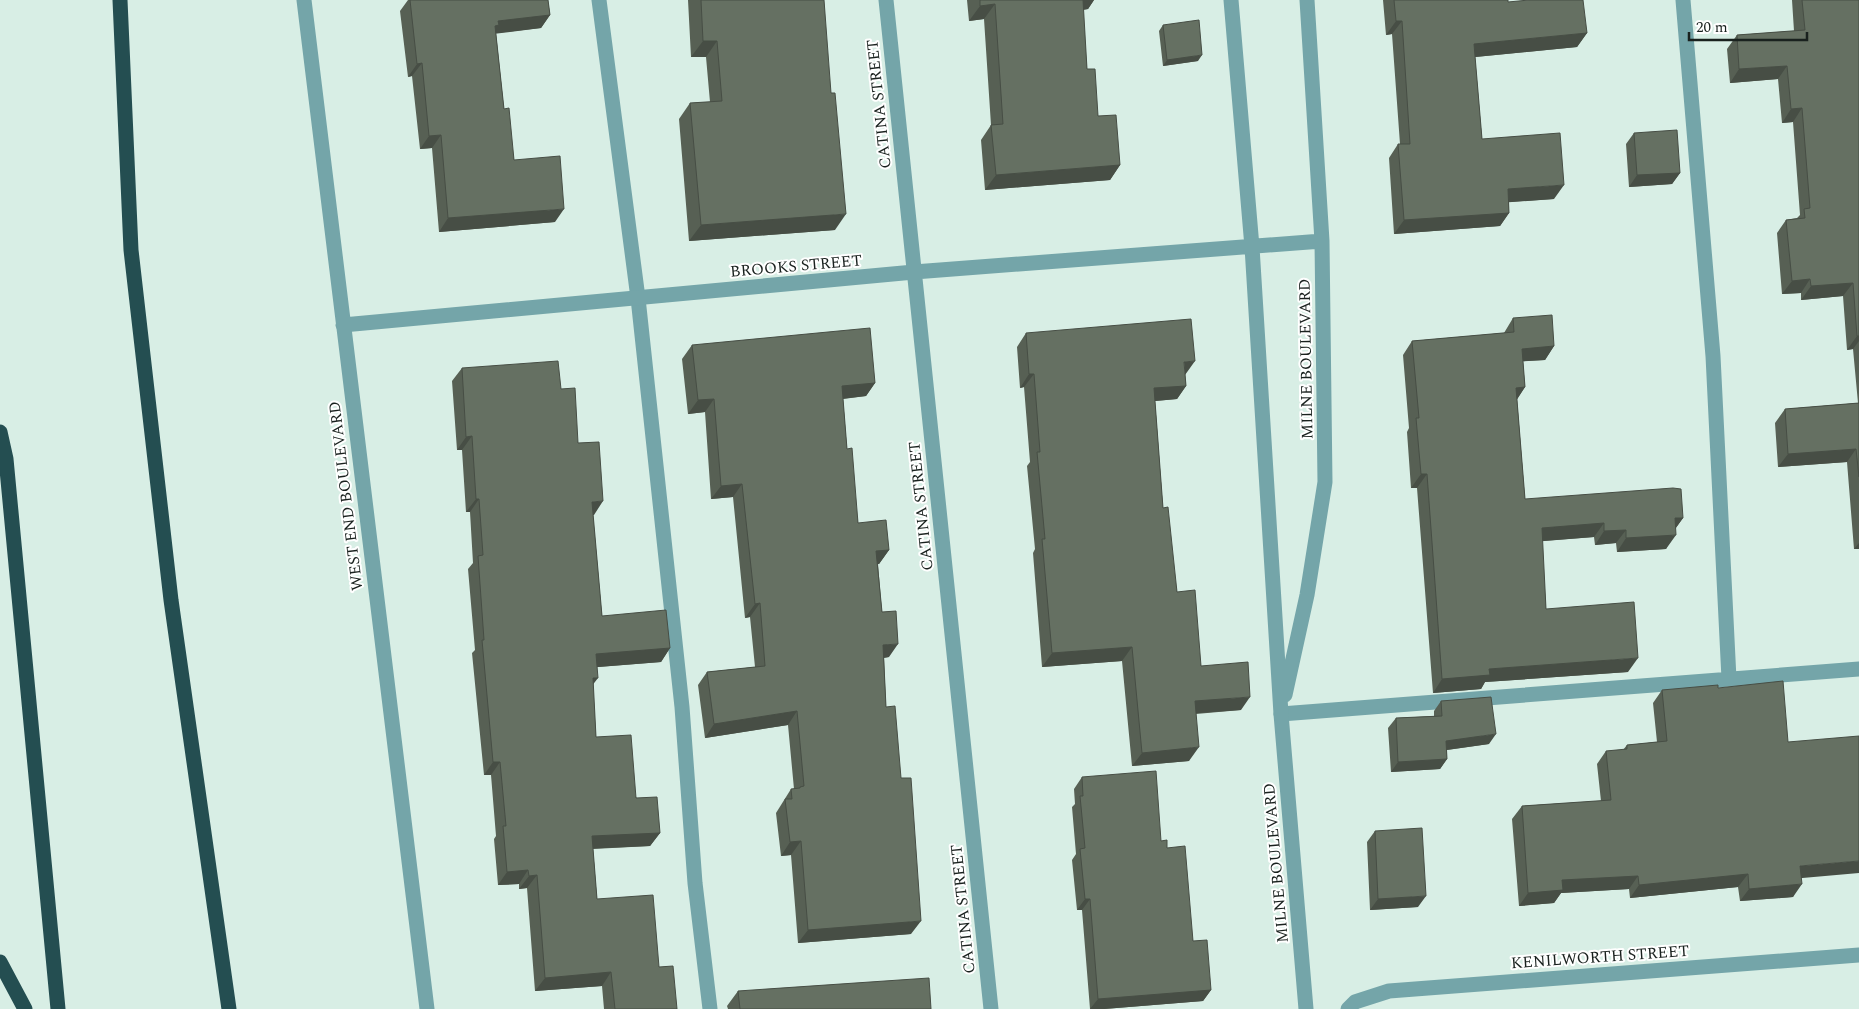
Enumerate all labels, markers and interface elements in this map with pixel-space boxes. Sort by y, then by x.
scale bar [1689,10,1806,42]
text: 20 m [1696,16,1728,39]
street label: CATINA STREET [860,38,898,170]
street label: BROOKS STREET [729,248,863,284]
street label: MILNE BOULEVARD [1293,279,1319,439]
street label: WEST END BOULEVARD [322,400,370,592]
street label: CATINA STREET [902,440,940,572]
street label: MILNE BOULEVARD [1257,782,1295,944]
street label: CATINA STREET [944,843,982,975]
street label: KENILWORTH STREET [1510,939,1690,975]

